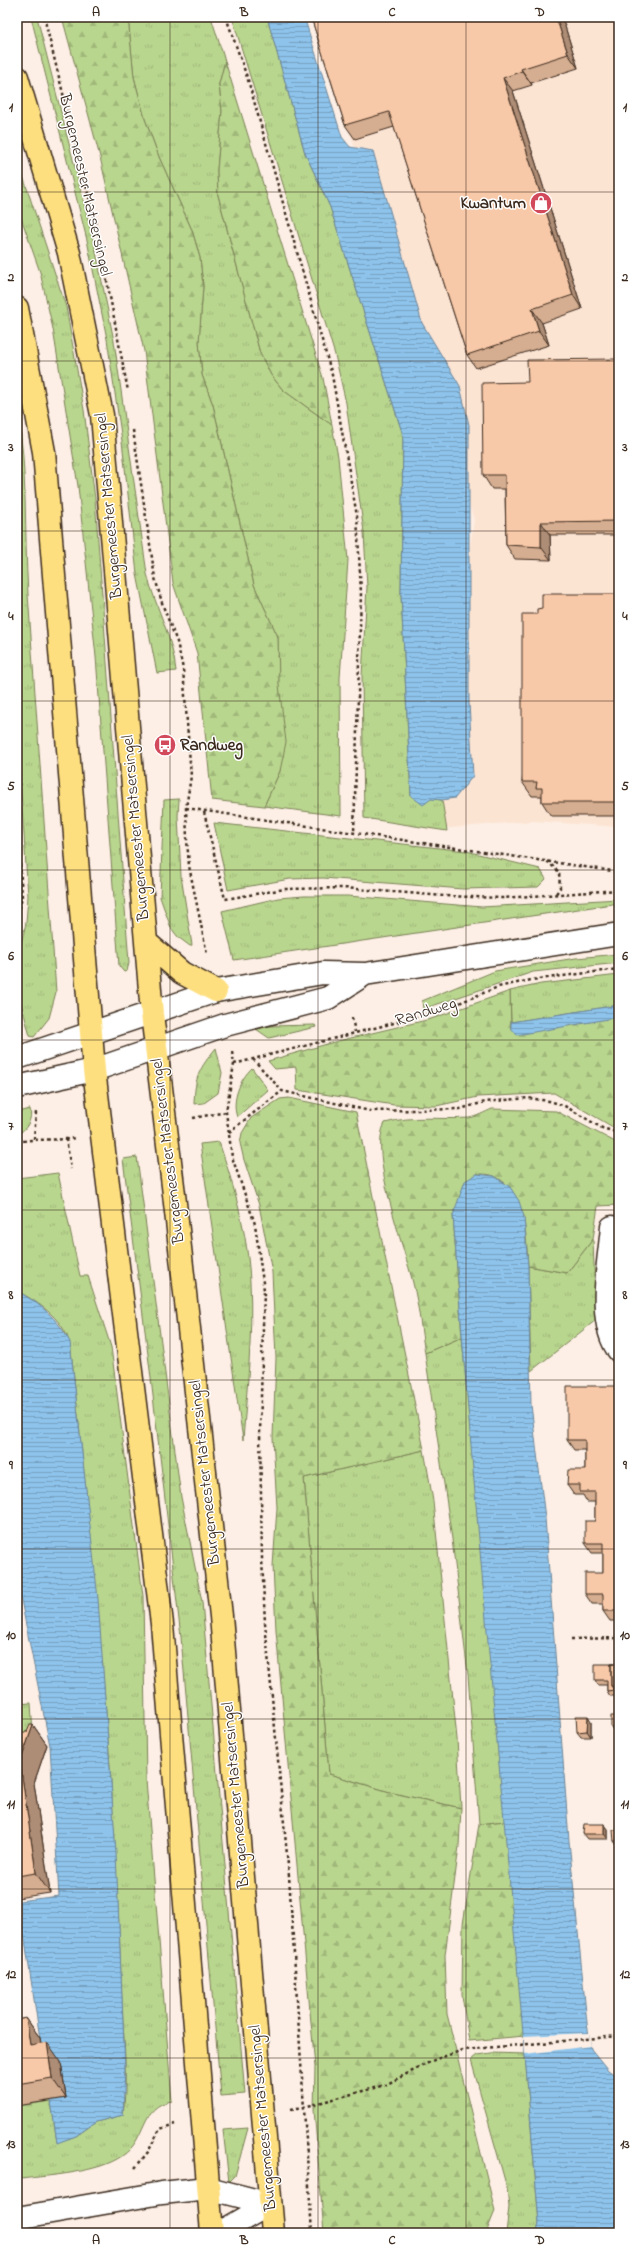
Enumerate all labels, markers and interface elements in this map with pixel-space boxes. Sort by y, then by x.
text: A [92,3,100,22]
text: B [239,3,249,22]
text: C [388,3,396,22]
text: D [534,3,545,22]
street label: Burgemeester Matsersingel [50,90,118,279]
text: 1 [9,98,14,117]
text: 1 [623,98,628,117]
shop icon: Kwantum [528,190,554,216]
place label: Kwantum [460,191,526,216]
text: 2 [7,268,15,287]
text: 2 [621,268,629,287]
street label: Burgemeester Matsersingel [88,412,132,601]
text: 3 [7,438,14,457]
text: 3 [621,438,628,457]
text: 4 [7,607,14,626]
text: 4 [621,607,628,626]
bus stop icon: Randweg [152,732,178,758]
place label: Randweg [180,733,243,760]
street label: Burgemeester Matsersingel [115,734,159,923]
text: 5 [7,777,15,796]
text: 5 [621,777,629,796]
text: 6 [7,947,14,966]
text: 6 [621,947,628,966]
street label: Randweg [392,991,460,1035]
street label: Burgemeester Matsersingel [144,1057,194,1246]
text: 7 [8,1117,14,1136]
text: 7 [622,1117,628,1136]
text: 8 [8,1286,14,1305]
text: 8 [622,1286,628,1305]
street label: Burgemeester Matsersingel [183,1379,229,1568]
text: 9 [8,1456,14,1475]
text: 9 [622,1456,628,1475]
text: 10 [6,1626,16,1645]
text: 10 [620,1626,630,1645]
street label: Burgemeester Matsersingel [215,1701,259,1890]
text: 11 [7,1795,16,1814]
text: 11 [621,1795,630,1814]
text: 12 [6,1965,17,1984]
text: 12 [620,1965,631,1984]
street label: Burgemeester Matsersingel [242,2024,286,2213]
text: 13 [6,2135,16,2154]
text: 13 [620,2135,630,2154]
text: A [92,2231,100,2250]
text: B [239,2231,249,2250]
text: C [388,2231,396,2250]
text: D [534,2231,545,2250]

